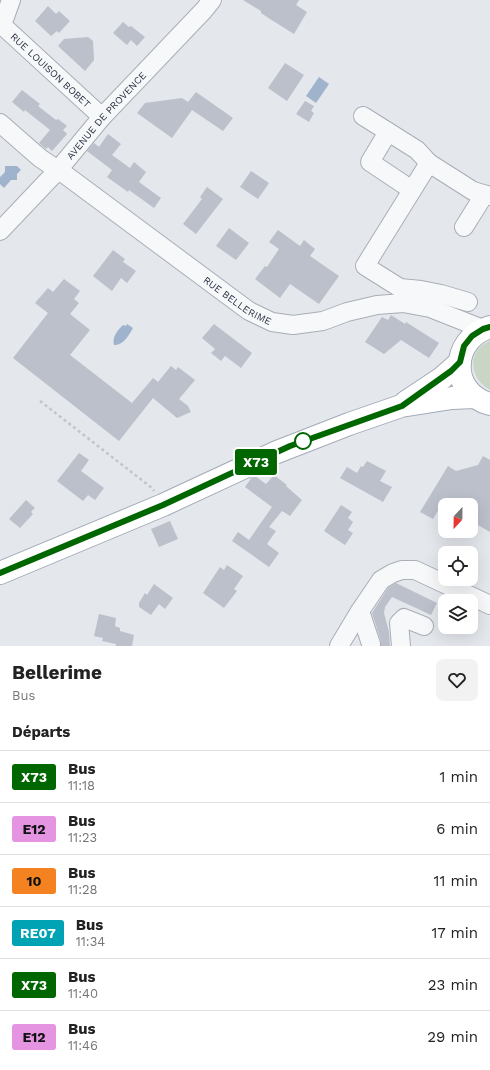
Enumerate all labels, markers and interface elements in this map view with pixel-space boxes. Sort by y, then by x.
street label: RUE LOUISON BOBET [9,31,93,109]
street label: AVENUE DE PROVENCE [64,69,148,161]
street label: RUE BELLERIME [202,274,273,327]
unlabelled marker [294,432,312,450]
line badge: X73 [233,449,279,475]
text: X73 [243,454,269,470]
north arrow [438,498,478,538]
map controls [438,498,478,634]
button: locate [438,546,478,586]
button: layers [438,594,478,634]
button: heart [436,659,478,701]
text: Bellerime [12,661,102,684]
text: Bus [12,688,35,703]
text: Départs [12,723,70,741]
text: Bus [68,760,96,778]
text: 1 min [439,768,478,786]
text: X73 [21,769,47,785]
text: 11:18 [68,778,95,793]
text: Bus [68,812,96,830]
text: 6 min [436,820,478,838]
text: E12 [22,821,46,837]
text: 11:23 [68,830,97,845]
text: Bus [68,864,96,882]
text: 11 min [434,872,478,890]
text: 10 [26,873,42,889]
text: 11:28 [68,882,98,897]
text: Bus [76,916,103,934]
text: 17 min [431,924,478,942]
text: RE07 [20,925,56,941]
text: 11:34 [76,934,105,949]
text: Bus [68,968,96,986]
text: 23 min [428,976,478,994]
text: X73 [21,977,47,993]
text: 11:40 [68,986,98,1001]
text: Bus [68,1020,96,1038]
text: 29 min [427,1028,478,1046]
text: E12 [22,1029,46,1045]
text: 11:46 [68,1038,98,1053]

